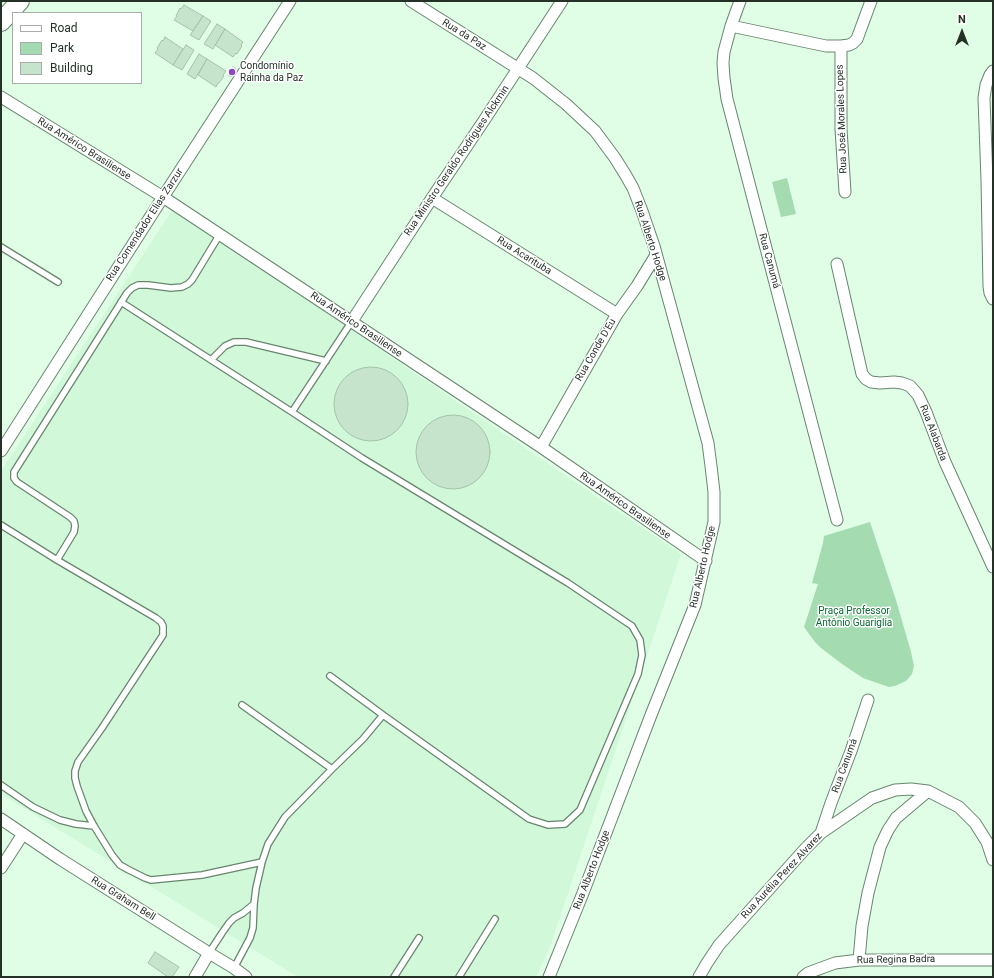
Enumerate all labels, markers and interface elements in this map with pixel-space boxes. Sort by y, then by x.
legend [12,12,142,84]
north arrow [942,12,982,52]
text: N [958,13,966,26]
street label: Rua da Paz [440,17,488,53]
text: Road [50,21,78,35]
text: Park [50,41,74,55]
place label: Condomínio Rainha da Paz [240,60,303,84]
text: Building [50,61,93,75]
street label: Rua José Morales Lopes [834,64,850,174]
marker: Condomínio Rainha da Paz [227,67,237,77]
street label: Rua Ministro Geraldo Rodrigues Alckmin [402,83,512,239]
street label: Rua Américo Brasiliense [35,115,133,183]
street label: Rua Comendador Elias Zarzur [104,166,186,284]
street label: Rua Alberto Hodge [631,199,669,283]
street label: Rua Canumá [756,232,782,290]
street label: Rua Acarituba [494,234,554,278]
street label: Rua Américo Brasiliense [308,290,404,360]
street label: Rua Conde D'Eu [573,317,619,383]
street label: Rua Alabarda [917,403,949,463]
street label: Rua Américo Brasiliense [577,470,673,542]
street label: Rua Alberto Hodge [688,525,718,609]
park label: Praça Professor Antônio Guariglia [816,605,892,628]
street label: Rua Canumá [830,737,860,795]
street label: Rua Alberto Hodge [571,829,613,911]
street label: Rua Aurélia Perez Alvarez [739,830,825,922]
street label: Rua Graham Bell [89,874,157,924]
street label: Rua Regina Badra [857,953,935,967]

